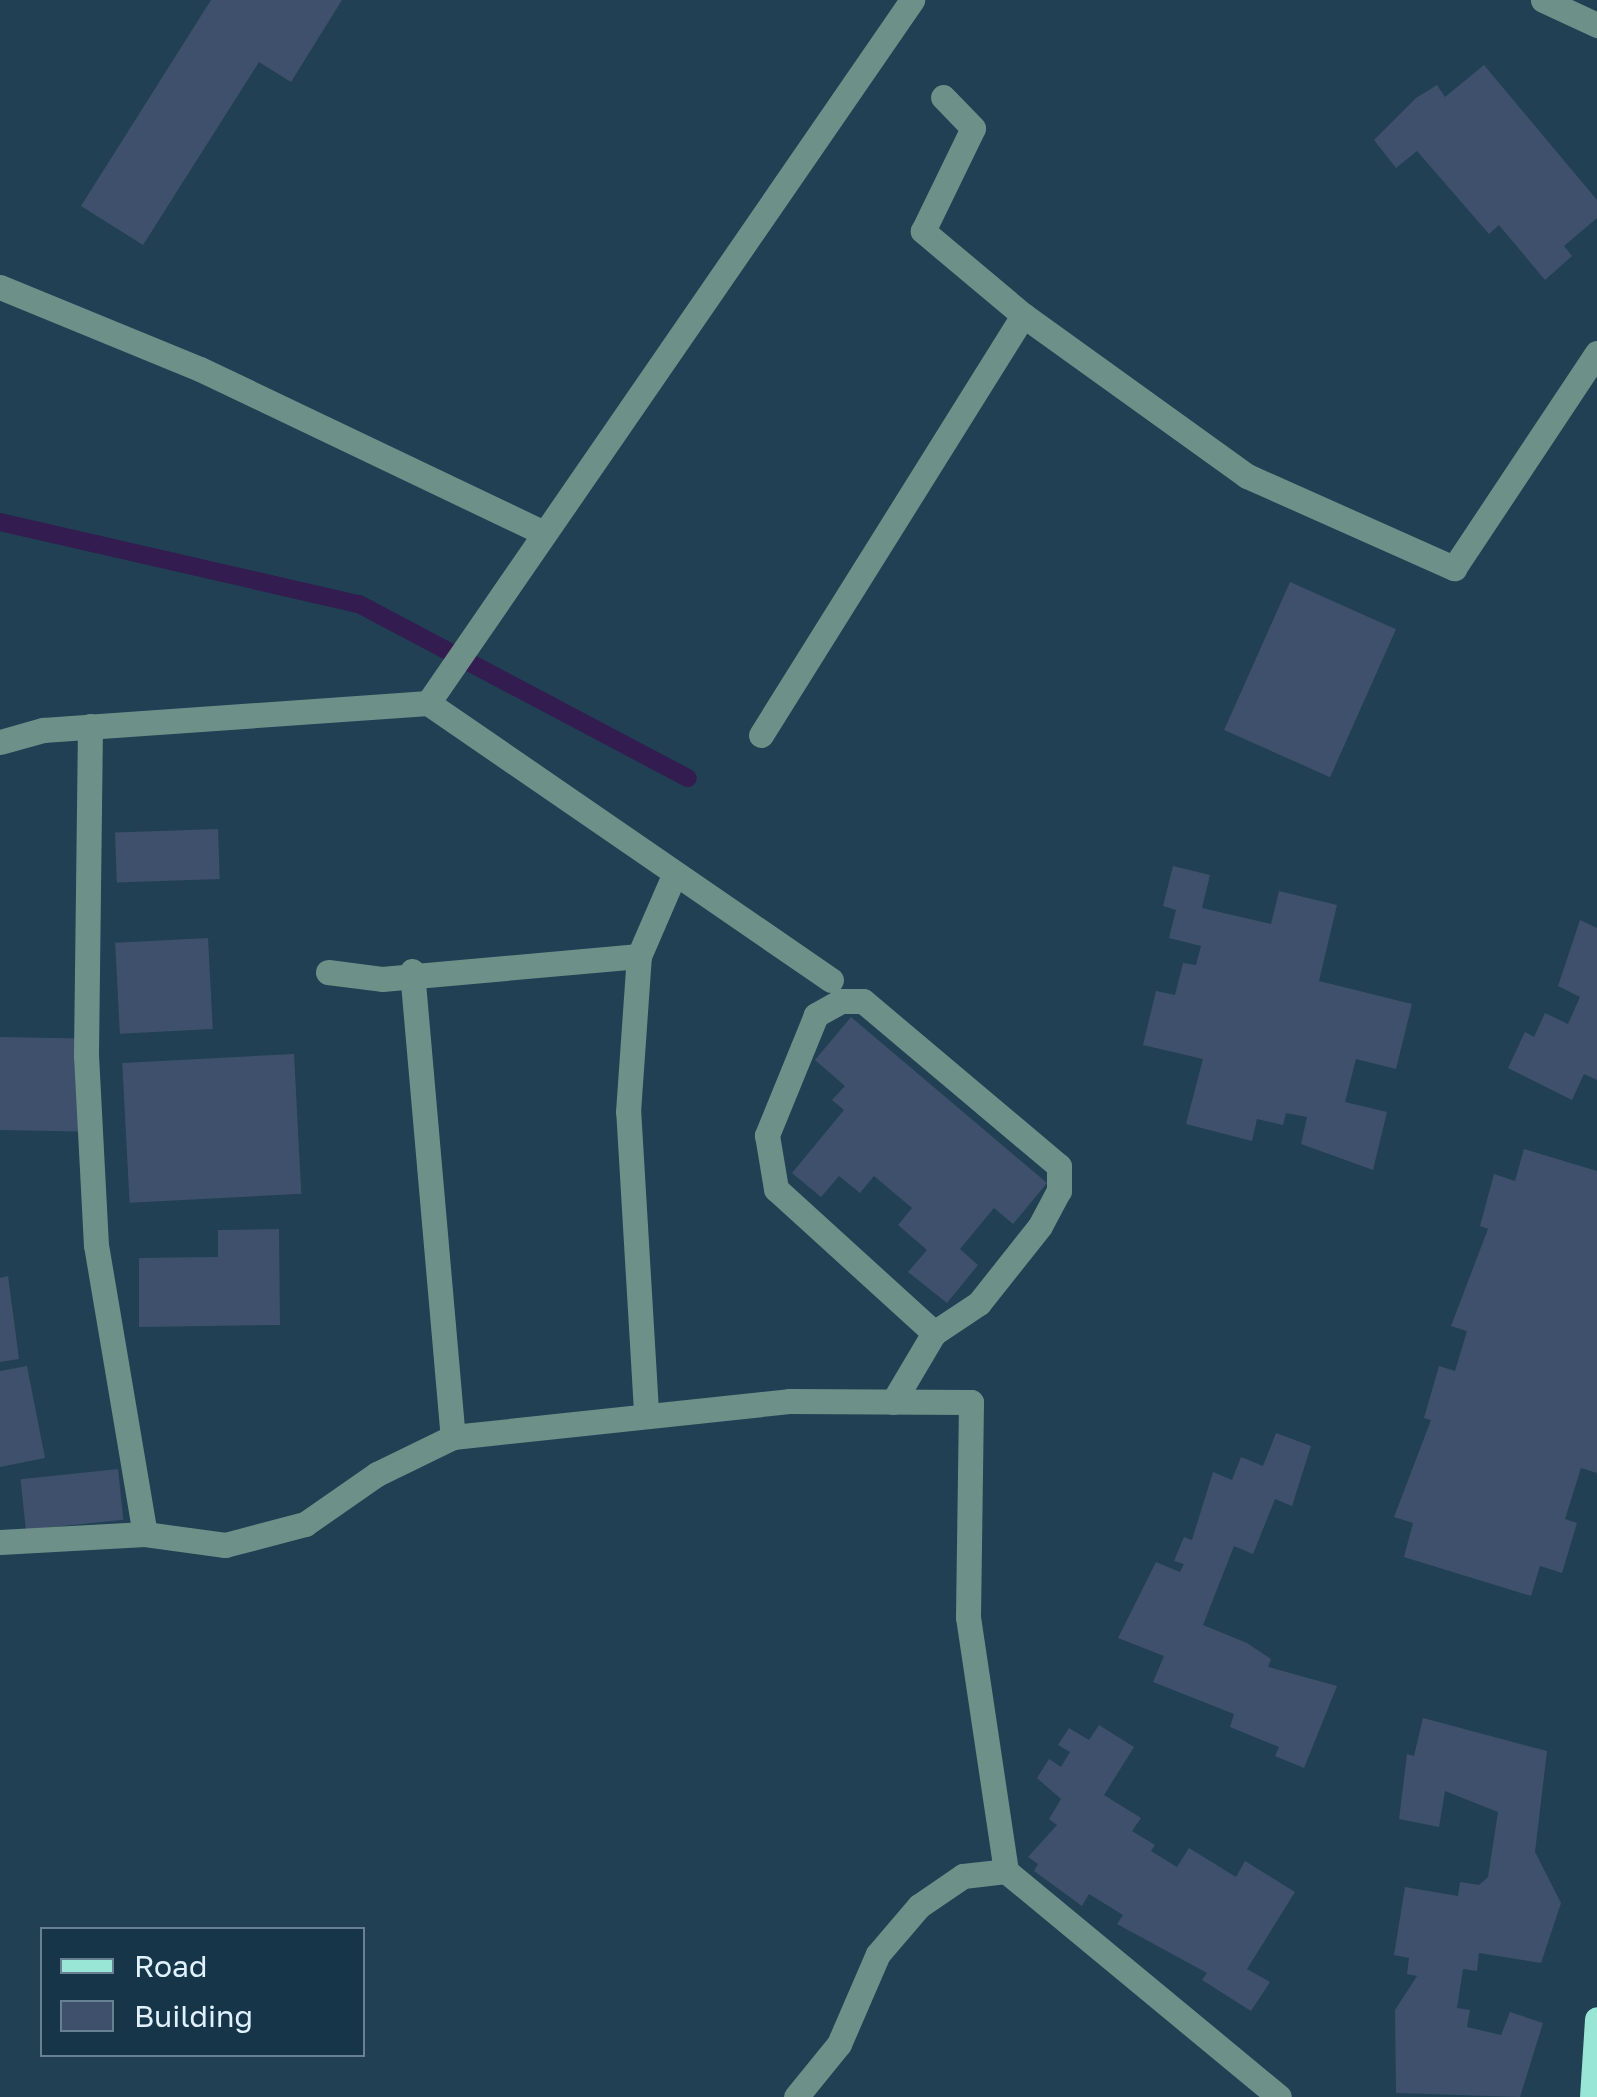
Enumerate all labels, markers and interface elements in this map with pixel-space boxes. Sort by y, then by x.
legend [40,1927,365,2057]
text: Road [134,1948,208,1984]
text: Building [134,1998,253,2034]

